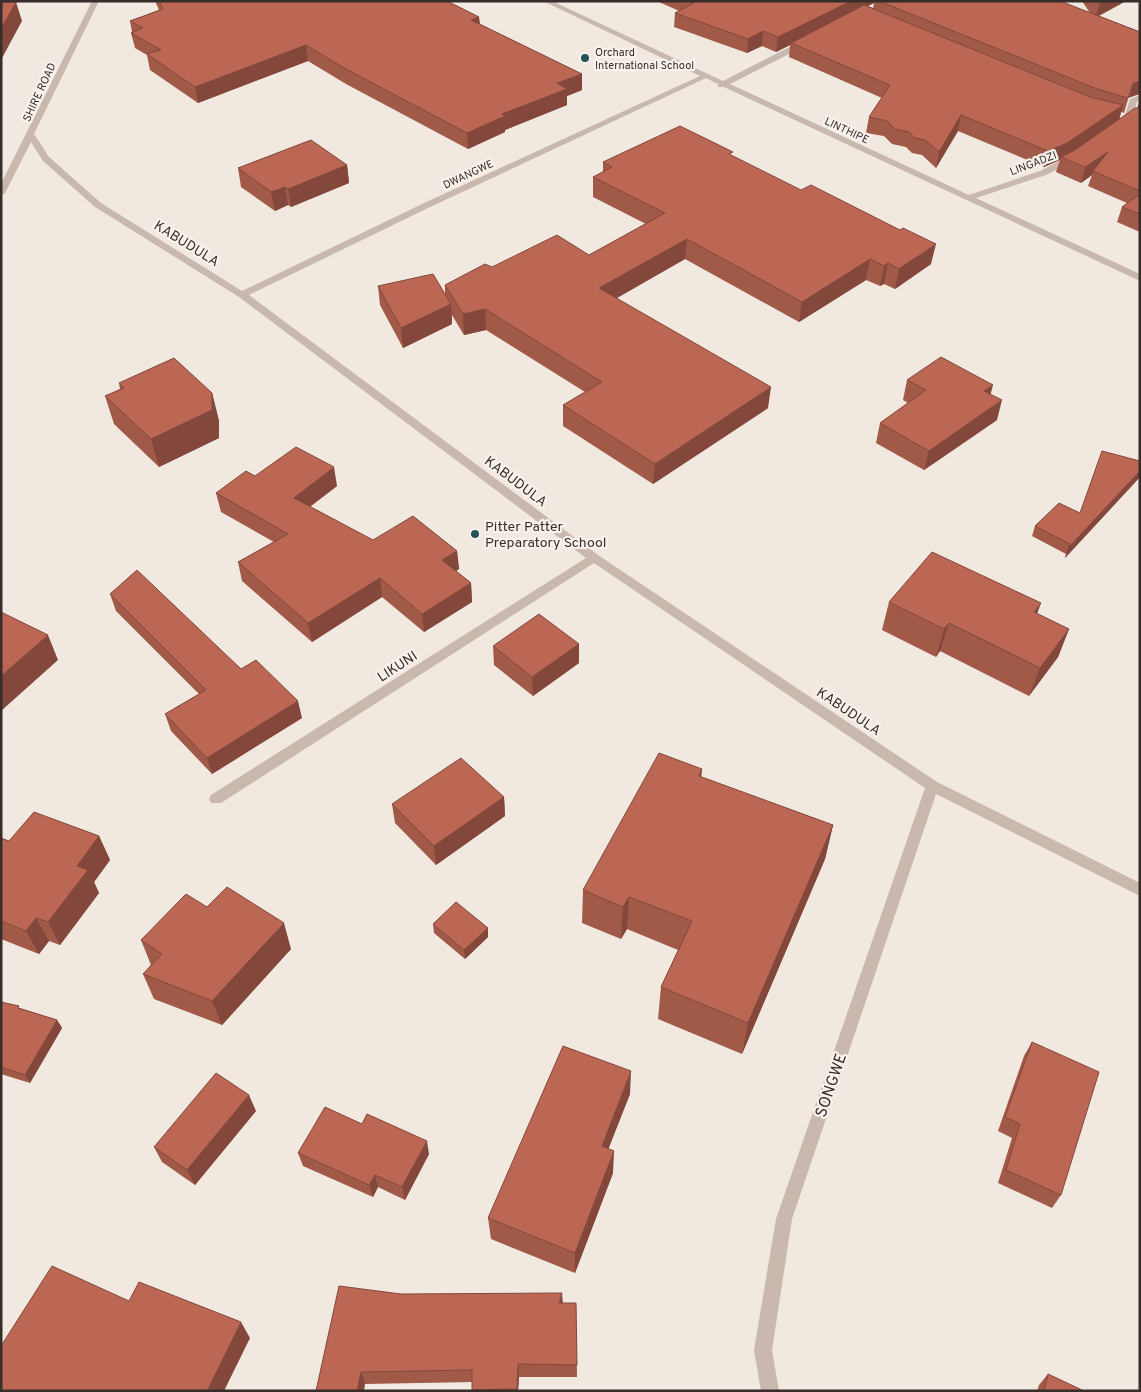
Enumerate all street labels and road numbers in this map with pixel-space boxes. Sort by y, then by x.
street label: SHIRE ROAD [20,61,60,124]
street label: LINTHIPE [822,115,871,147]
street label: LINGADZI [1008,149,1059,179]
street label: DWANGWE [441,157,496,193]
street label: KABUDULA [150,217,222,271]
street label: KABUDULA [480,453,550,511]
street label: LIKUNI [375,648,421,686]
street label: KABUDULA [813,685,884,740]
street label: SONGWE [812,1051,852,1120]

